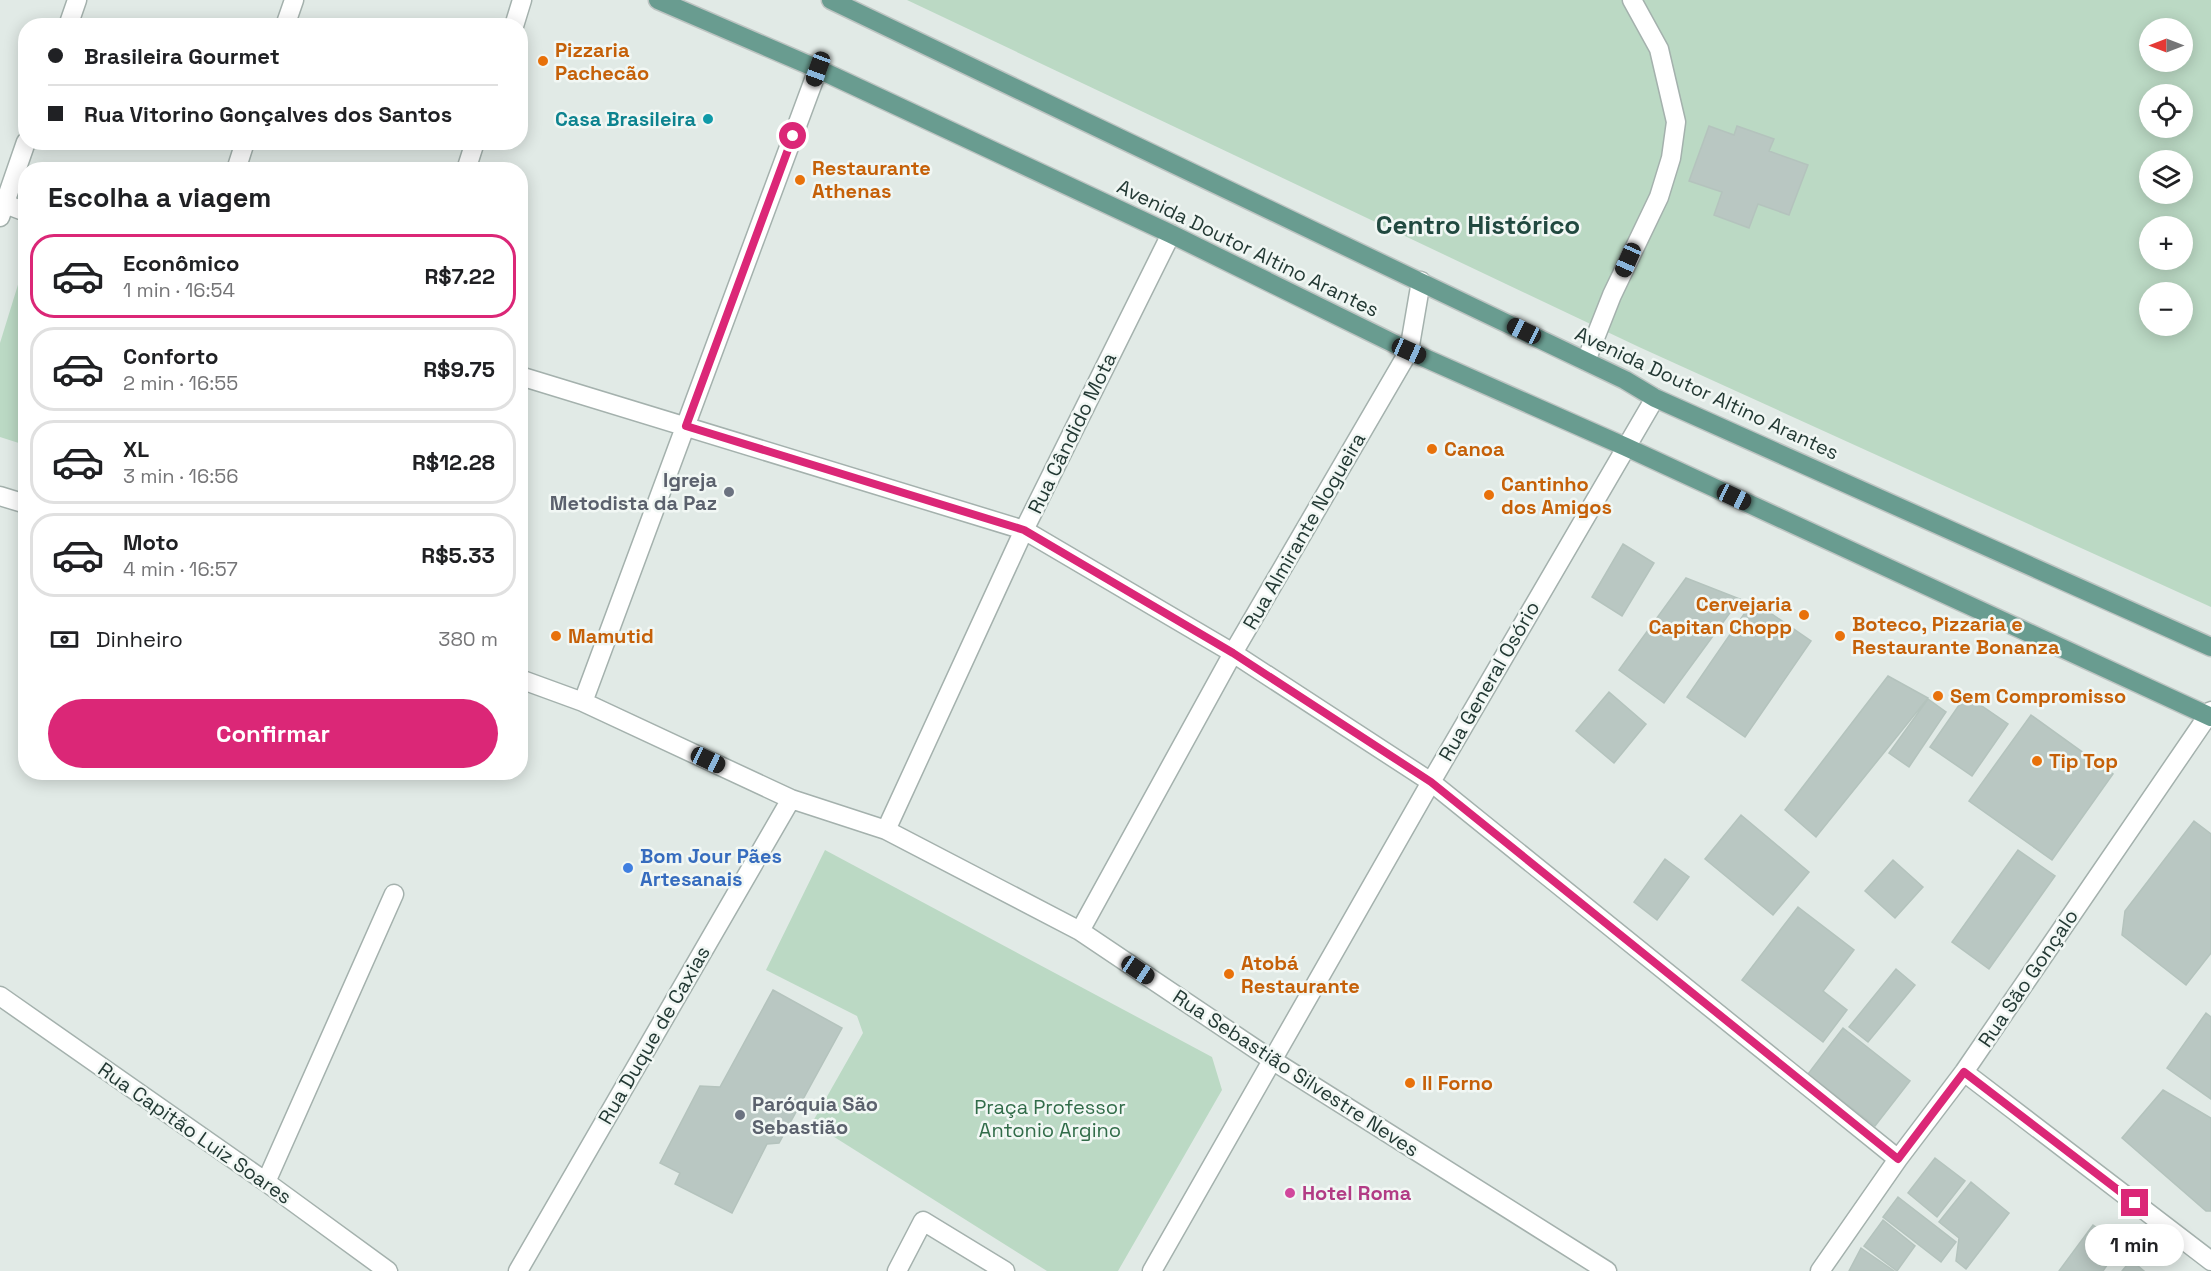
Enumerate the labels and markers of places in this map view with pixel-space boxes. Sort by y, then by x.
place label: Pizzaria Pachecão [555,37,649,86]
marker: Pizzaria Pachecão [536,54,550,68]
place label: Casa Brasileira [555,106,696,132]
marker: Casa Brasileira [701,112,715,126]
place label: Restaurante Athenas [812,155,931,204]
marker: Restaurante Athenas [793,173,807,187]
place label: Canoa [1444,436,1505,462]
marker: Canoa [1425,442,1439,456]
place label: Igreja Metodista da Paz [550,467,717,516]
place label: Cantinho dos Amigos [1501,471,1612,520]
marker: Igreja Metodista da Paz [722,485,736,499]
marker: Cantinho dos Amigos [1482,488,1496,502]
place label: Cervejaria Capitan Chopp [1648,591,1792,640]
marker: Cervejaria Capitan Chopp [1797,608,1811,622]
place label: Boteco, Pizzaria e Restaurante Bonanza [1852,611,2060,660]
place label: Mamutid [568,623,654,649]
marker: Mamutid [549,629,563,643]
marker: Boteco, Pizzaria e Restaurante Bonanza [1833,629,1847,643]
place label: Sem Compromisso [1950,683,2126,709]
marker: Sem Compromisso [1931,689,1945,703]
place label: Tip Top [2049,748,2118,774]
marker: Tip Top [2030,754,2044,768]
place label: Bom Jour Pães Artesanais [640,843,782,892]
marker: Bom Jour Pães Artesanais [621,861,635,875]
place label: Atobá Restaurante [1241,950,1360,999]
marker: Atobá Restaurante [1222,967,1236,981]
place label: Il Forno [1422,1070,1493,1096]
marker: Il Forno [1403,1076,1417,1090]
place label: Paróquia São Sebastião [752,1091,878,1140]
marker: Paróquia São Sebastião [733,1108,747,1122]
place label: Hotel Roma [1302,1180,1412,1206]
marker: Hotel Roma [1283,1186,1297,1200]

